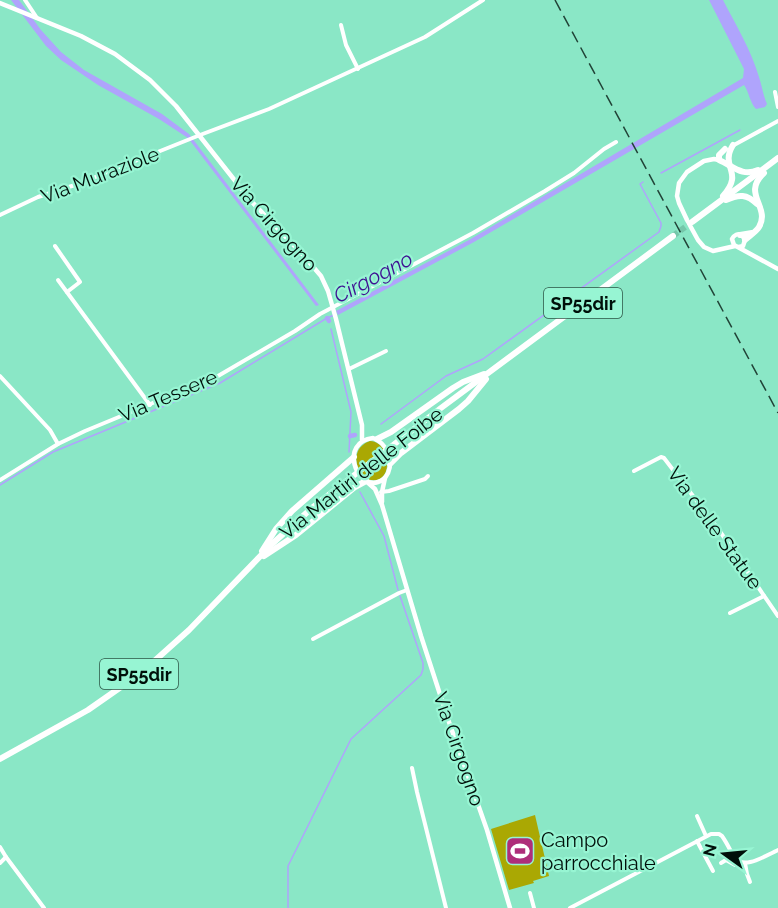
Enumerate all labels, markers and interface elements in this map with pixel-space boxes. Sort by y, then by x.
street label: Via Muraziole [38,141,163,209]
street label: Via Cirgogno [225,172,323,276]
water label: Cirgogno [329,246,417,308]
road number: SP55dir [544,288,622,318]
street label: Via Tessere [115,364,221,427]
street label: Via Martiri delle Foibe [275,402,447,544]
street label: Via delle Statue [662,462,768,594]
road number: SP55dir [100,659,178,689]
street label: Via Cirgogno [428,689,490,809]
north arrow [694,824,754,884]
place label: Campo parrocchiale [541,828,656,875]
sports icon: Campo parrocchiale [504,835,536,867]
text: N [699,842,721,859]

